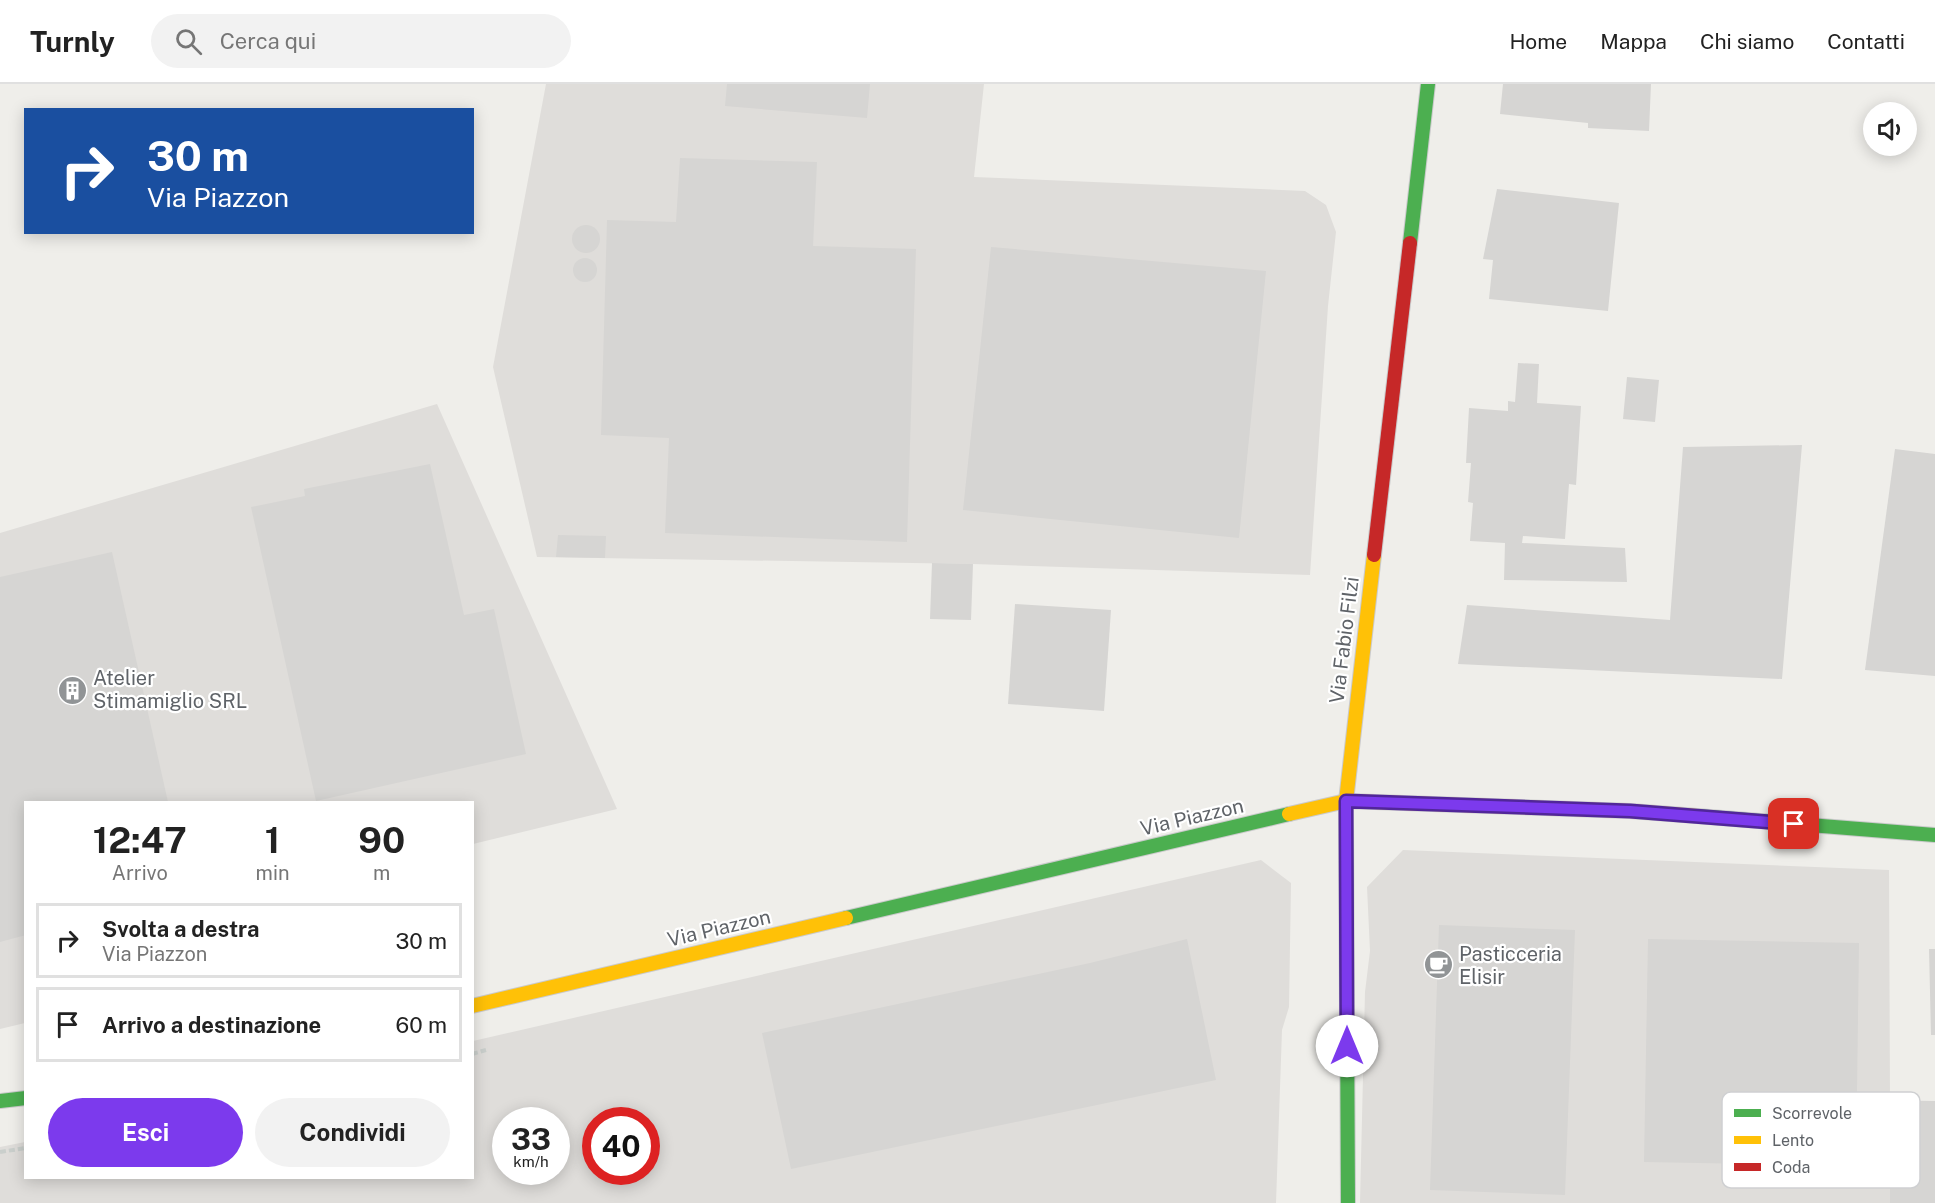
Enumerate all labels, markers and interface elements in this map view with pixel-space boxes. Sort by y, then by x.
search box [151,14,571,68]
text: Turnly [30,25,115,58]
icon: search [172,25,205,58]
text: Cerca qui [220,28,316,54]
text: Home [1509,29,1567,54]
text: Mappa [1600,29,1667,54]
text: Chi siamo [1700,29,1794,54]
text: Contatti [1827,29,1905,54]
map controls [1863,102,1917,156]
button: sound [1863,102,1917,156]
text: 30 m [147,131,249,180]
icon: right [48,132,126,210]
text: Via Piazzon [147,181,289,213]
street label: Via Fabio Filzi [1324,575,1364,705]
place label: Atelier Stimamiglio SRL [93,666,247,713]
building icon: Atelier Stimamiglio SRL [56,674,88,706]
street label: Via Piazzon [1138,793,1246,841]
pin [1768,798,1819,849]
icon: arrive [1777,807,1810,840]
text: 12:47 [93,819,187,861]
text: 1 [265,819,280,861]
text: 90 [358,819,405,861]
text: Arrivo [112,861,168,885]
text: min [256,861,290,885]
text: m [373,861,390,885]
street label: Via Piazzon [665,904,773,952]
text: Svolta a destra [102,916,259,942]
icon: right [51,924,84,957]
text: 30 m [395,928,447,954]
text: Via Piazzon [102,942,207,966]
place label: Pasticceria Elisir [1459,942,1562,989]
cafe icon: Pasticceria Elisir [1422,949,1454,981]
icon: arrive [51,1008,84,1041]
text: Arrivo a destinazione [102,1012,321,1038]
text: 60 m [396,1012,447,1038]
position arrow [1315,1014,1379,1078]
legend [1722,1092,1920,1188]
button: Esci [48,1098,243,1167]
button: Condividi [255,1098,450,1167]
text: Scorrevole [1772,1104,1852,1123]
speed limit sign: 40 [582,1107,660,1185]
text: 33 [511,1121,551,1157]
text: Lento [1772,1131,1814,1150]
text: km/h [513,1153,549,1170]
text: Coda [1772,1158,1810,1177]

